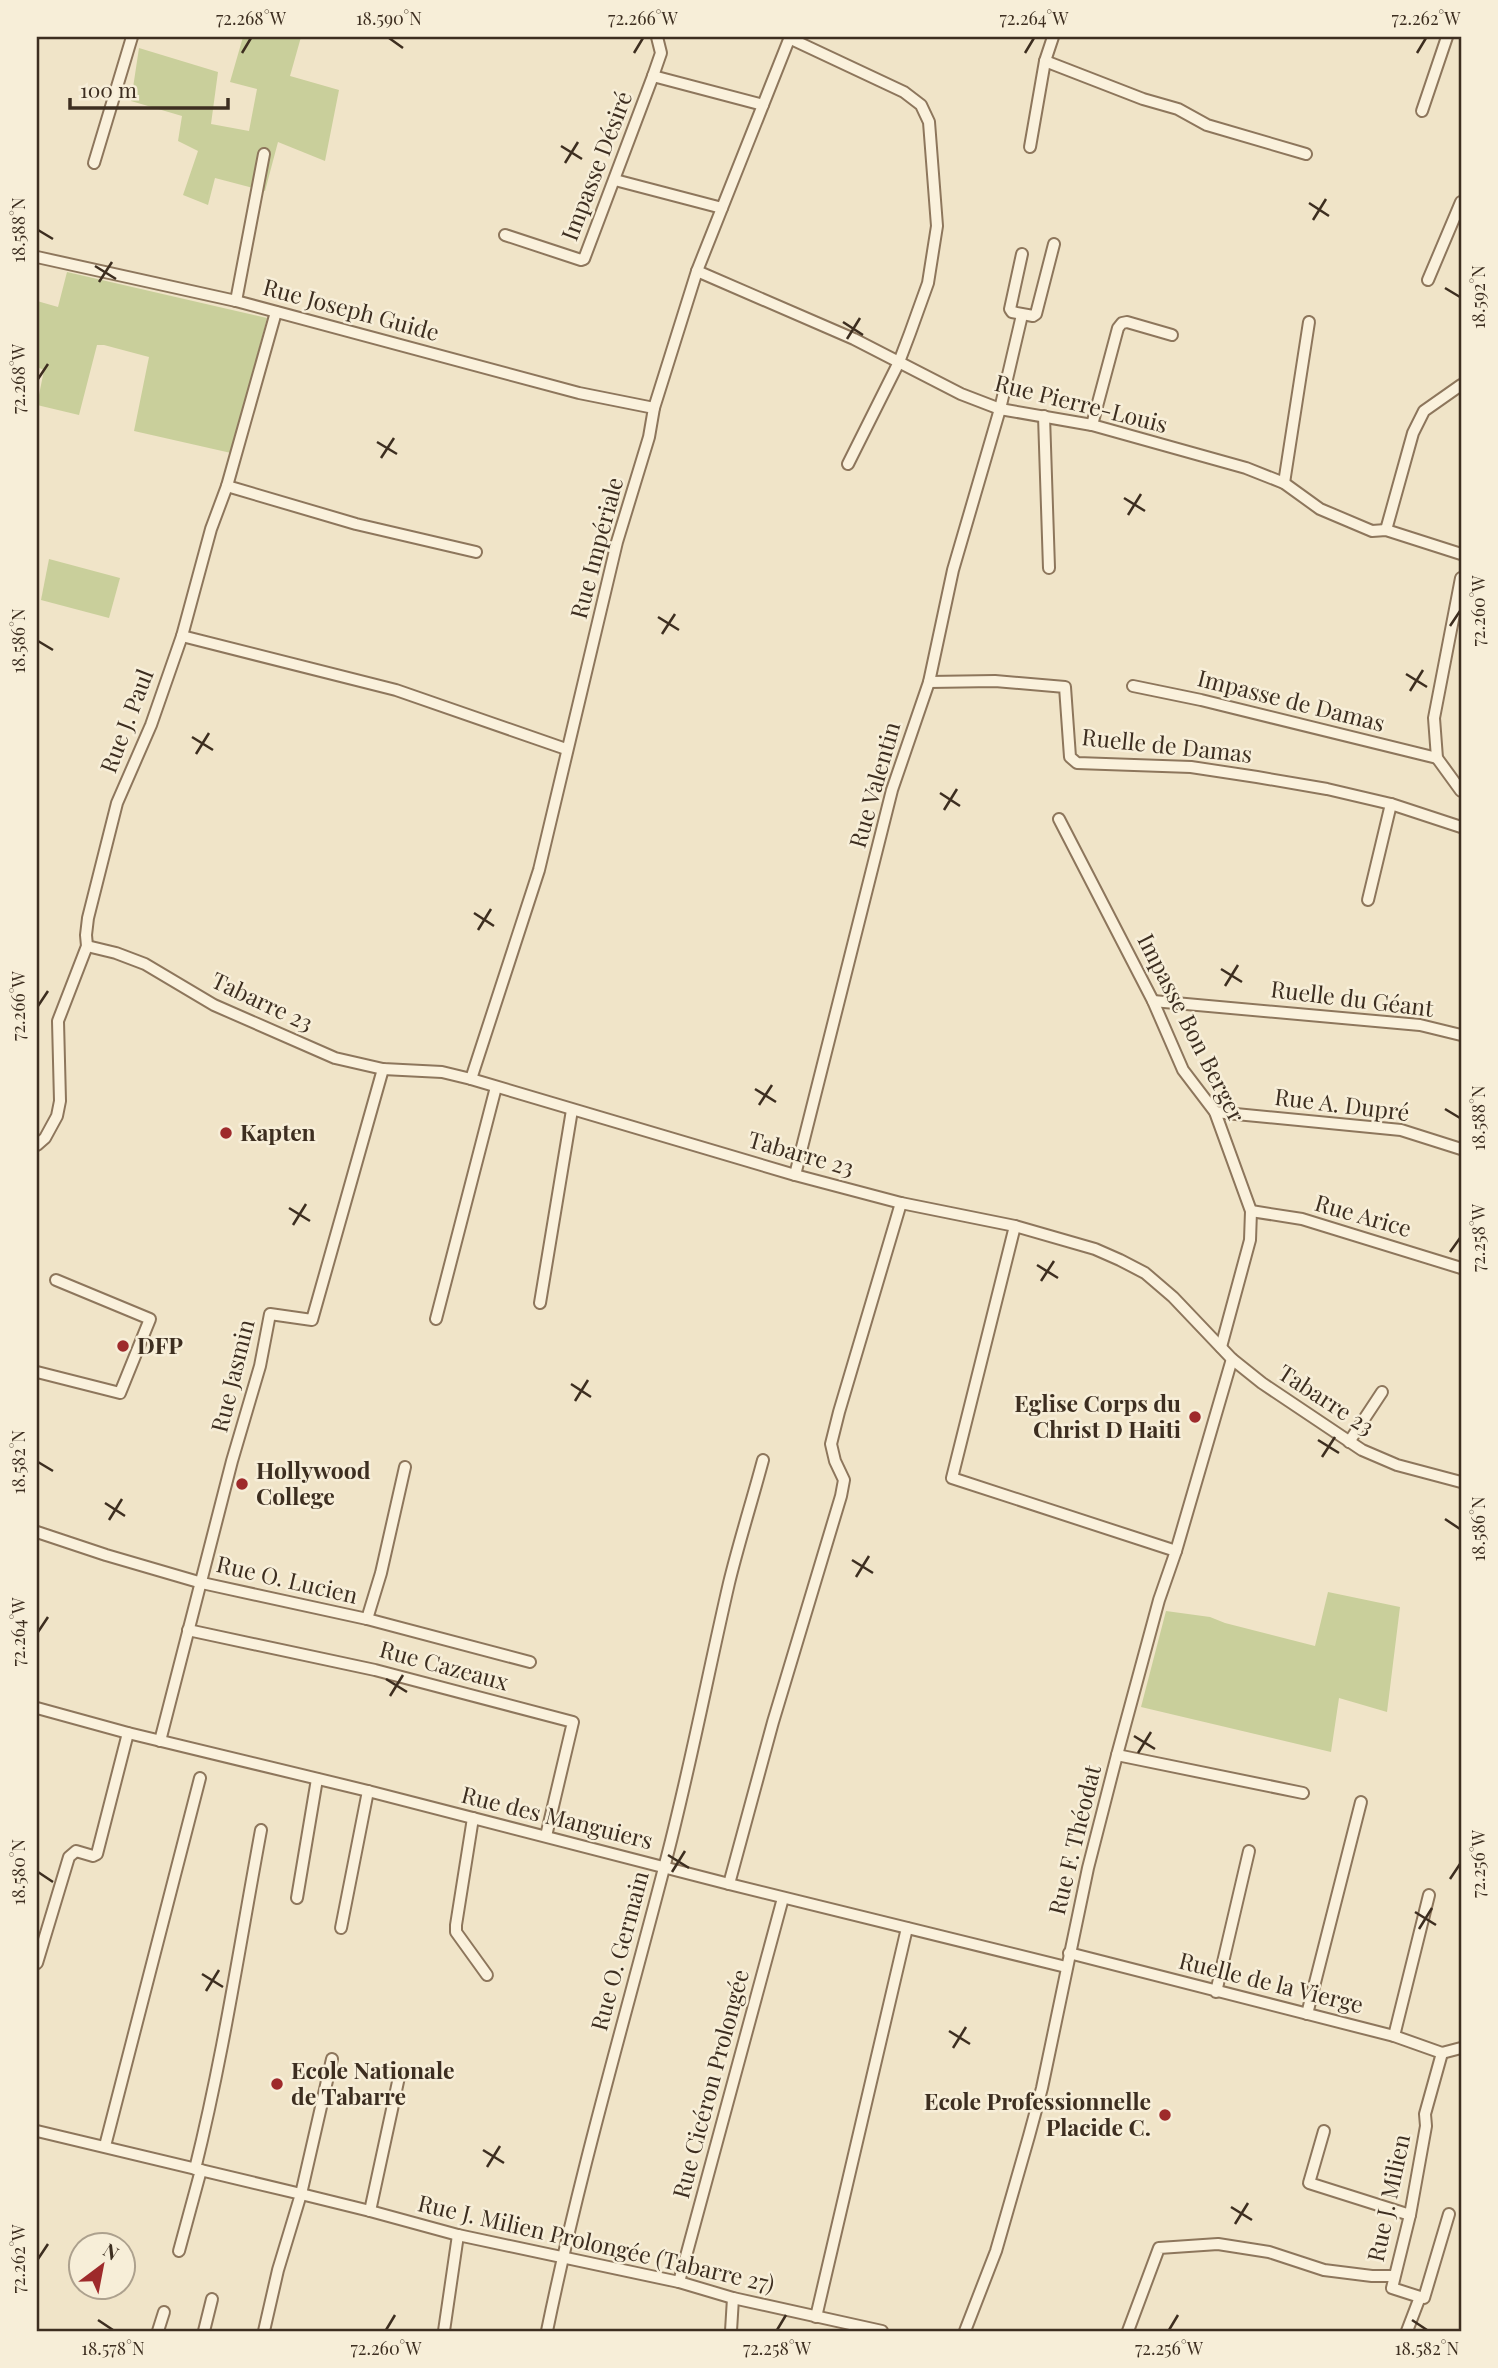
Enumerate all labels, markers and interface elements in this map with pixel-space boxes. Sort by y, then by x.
text: 72.268°W [216,6,287,30]
text: 18.590°N [356,6,422,30]
text: 72.266°W [608,6,679,30]
text: 72.264°W [999,6,1069,30]
text: 72.262°W [1392,6,1461,30]
scale bar [70,66,228,110]
text: 100 m [80,75,137,103]
street label: Impasse Désiré [553,86,638,245]
text: 18.588°N [6,197,30,263]
text: 18.592°N [1466,265,1490,329]
street label: Rue Joseph Guide [260,270,443,347]
text: 72.268°W [6,343,30,414]
street label: Rue Pierre-Louis [992,366,1171,439]
street label: Rue Impériale [562,473,629,622]
text: 72.260°W [1466,575,1490,646]
text: 18.586°N [6,608,30,674]
street label: Impasse de Damas [1195,661,1388,738]
street label: Rue J. Paul [92,664,160,777]
street label: Rue Valentin [841,718,906,851]
street label: Ruelle de Damas [1080,720,1254,769]
street label: Impasse Bon Berger [1131,928,1253,1127]
street label: Tabarre 23 [207,964,318,1038]
text: 72.266°W [6,970,30,1041]
street label: Ruelle du Géant [1269,972,1436,1023]
street label: Rue A. Dupré [1273,1080,1411,1127]
text: 18.588°N [1466,1085,1490,1151]
place label: Kapten [240,1116,316,1147]
street label: Tabarre 23 [745,1123,858,1182]
marker: Kapten [218,1125,234,1141]
street label: Rue Arice [1311,1186,1415,1243]
text: 72.258°W [1466,1203,1490,1272]
street label: Rue Jasmin [203,1316,261,1435]
place label: DFP [137,1329,183,1360]
marker: DFP [115,1338,131,1354]
street label: Tabarre 23 [1273,1356,1381,1441]
place label: Eglise Corps du Christ D Haiti [1014,1387,1181,1444]
marker: Eglise Corps du Christ D Haiti [1187,1409,1203,1425]
text: 18.582°N [6,1430,30,1494]
place label: Hollywood College [256,1454,371,1511]
marker: Hollywood College [234,1476,250,1492]
text: 18.586°N [1466,1496,1490,1562]
street label: Rue O. Lucien [214,1547,361,1610]
text: 72.264°W [6,1597,30,1667]
street label: Rue Cazeaux [376,1632,512,1697]
street label: Rue F. Théodat [1040,1761,1107,1918]
street label: Rue des Manguiers [459,1778,656,1855]
text: 72.256°W [1466,1829,1490,1898]
text: 18.580°N [6,1839,30,1905]
street label: Rue O. Germain [582,1867,655,2034]
street label: Ruelle de la Vierge [1176,1944,1367,2019]
street label: Rue Cicéron Prolongée [664,1966,755,2202]
place label: Ecole Nationale de Tabarre [291,2054,455,2111]
marker: Ecole Nationale de Tabarre [269,2076,285,2092]
place label: Ecole Professionnelle Placide C. [924,2085,1151,2142]
marker: Ecole Professionnelle Placide C. [1157,2107,1173,2123]
street label: Rue J. Milien [1359,2131,1416,2264]
street label: Rue J. Milien Prolongée (Tabarre 27) [415,2186,778,2299]
text: 72.262°W [6,2224,30,2293]
north arrow [66,2232,136,2302]
text: N [99,2236,124,2266]
text: 18.578°N [81,2336,145,2360]
text: 72.260°W [351,2336,422,2360]
text: 72.258°W [743,2336,812,2360]
text: 72.256°W [1135,2336,1204,2360]
text: 18.582°N [1395,2336,1459,2360]

